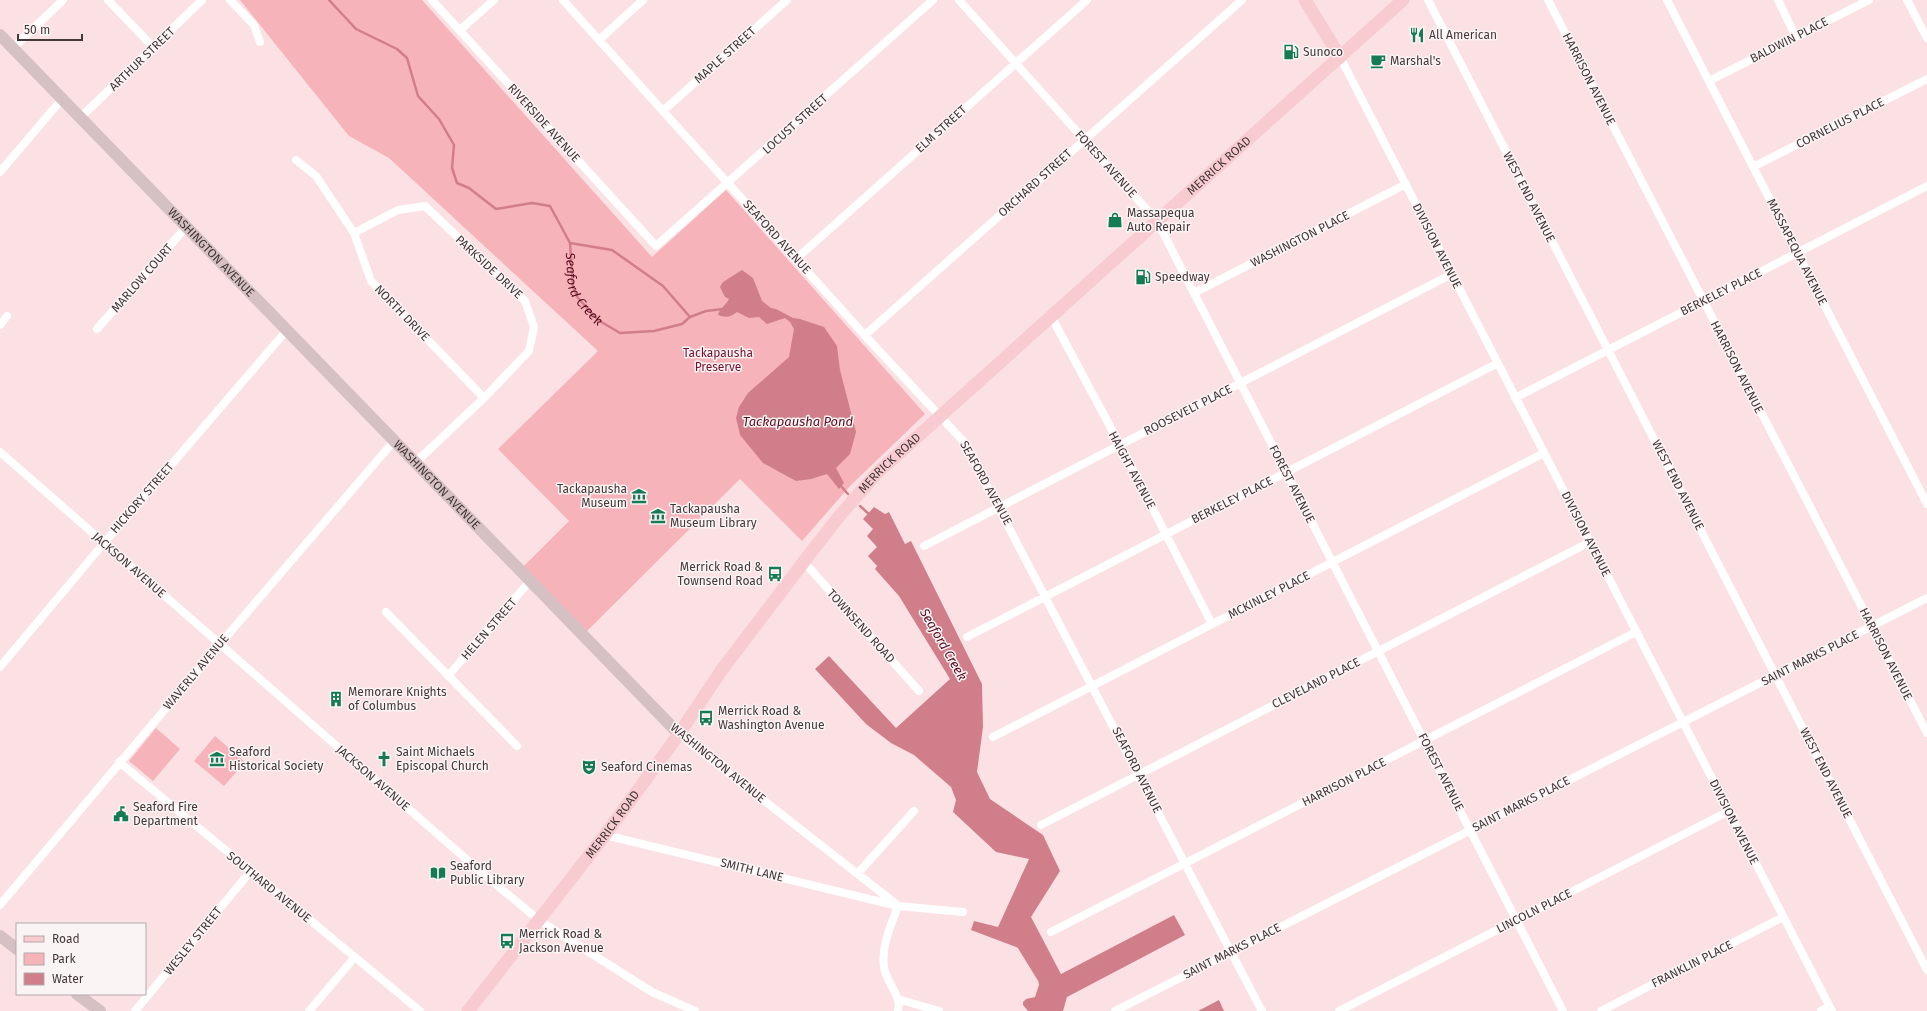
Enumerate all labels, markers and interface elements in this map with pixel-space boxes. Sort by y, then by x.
street label: BALDWIN PLACE [1748,14,1830,66]
scale bar [18,16,82,42]
text: 50 m [24,23,50,37]
street label: MAPLE STREET [692,23,759,86]
street label: ARTHUR STREET [106,24,178,94]
restaurant icon: All American [1408,26,1426,44]
place label: All American [1429,28,1497,42]
street label: HARRISON AVENUE [1560,31,1618,127]
fuel station icon: Sunoco [1282,43,1300,61]
place label: Sunoco [1303,45,1343,59]
cafe icon: Marshal's [1369,52,1387,70]
place label: Marshal's [1390,54,1441,68]
street label: RIVERSIDE AVENUE [505,81,583,165]
street label: LOCUST STREET [760,91,831,157]
street label: CORNELIUS PLACE [1794,95,1886,151]
street label: ELM STREET [913,102,970,155]
street label: FOREST AVENUE [1072,128,1140,200]
street label: MERRICK ROAD [1184,133,1254,198]
street label: ORCHARD STREET [995,146,1075,220]
street label: WEST END AVENUE [1500,149,1558,245]
street label: MASSAPEQUA AVENUE [1764,196,1830,308]
street label: SEAFORD AVENUE [740,197,814,277]
street label: DIVISION AVENUE [1410,201,1464,291]
street label: WASHINGTON AVENUE [165,205,257,300]
place label: Massapequa Auto Repair [1127,206,1195,234]
street label: WASHINGTON PLACE [1248,208,1352,270]
shop icon: Massapequa Auto Repair [1106,211,1124,229]
street label: PARKSIDE DRIVE [453,232,525,302]
street label: MARLOW COURT [108,240,176,315]
water label: Seaford Creek [563,251,605,329]
street label: BERKELEY PLACE [1678,265,1764,319]
fuel station icon: Speedway [1134,268,1152,286]
place label: Speedway [1155,270,1210,284]
street label: NORTH DRIVE [372,282,432,344]
street label: HARRISON AVENUE [1708,319,1766,415]
park label: Tackapausha Preserve [683,346,753,374]
street label: ROOSEVELT PLACE [1142,382,1234,438]
water label: Tackapausha Pond [743,414,854,429]
street label: HAIGHT AVENUE [1106,429,1158,511]
street label: MERRICK ROAD [856,430,924,496]
street label: WASHINGTON AVENUE [391,437,483,532]
street label: WEST END AVENUE [1649,437,1707,533]
street label: SEAFORD AVENUE [957,438,1015,528]
street label: FOREST AVENUE [1266,443,1318,525]
street label: HICKORY STREET [107,459,177,536]
street label: BERKELEY PLACE [1189,473,1275,527]
place label: Tackapausha Museum [557,482,627,510]
museum icon: Tackapausha Museum [630,487,648,505]
street label: DIVISION AVENUE [1559,489,1613,579]
place label: Tackapausha Museum Library [670,502,757,530]
museum icon: Tackapausha Museum Library [649,507,667,525]
street label: JACKSON AVENUE [89,529,169,601]
place label: Merrick Road & Townsend Road [678,560,763,588]
bus stop icon: Merrick Road & Townsend Road [766,565,784,583]
street label: MCKINLEY PLACE [1226,568,1312,622]
street label: TOWNSEND ROAD [824,586,898,666]
street label: HELEN STREET [458,595,520,663]
water label: Seaford Creek [916,605,970,683]
street label: HARRISON AVENUE [1857,606,1915,702]
street label: SAINT MARKS PLACE [1759,627,1861,689]
street label: WAVERLY AVENUE [160,631,232,713]
street label: CLEVELAND PLACE [1270,655,1362,711]
place label: Memorare Knights of Columbus [348,685,447,713]
building icon: Memorare Knights of Columbus [327,690,345,708]
place label: Merrick Road & Washington Avenue [718,704,824,732]
bus stop icon: Merrick Road & Washington Avenue [697,709,715,727]
street label: WASHINGTON AVENUE [668,720,768,806]
street label: SEAFORD AVENUE [1109,725,1165,815]
street label: WEST END AVENUE [1797,725,1855,821]
street label: FOREST AVENUE [1415,731,1467,813]
street label: JACKSON AVENUE [333,742,413,814]
place label: Seaford Historical Society [229,745,324,773]
place label: Saint Michaels Episcopal Church [396,745,489,773]
museum icon: Seaford Historical Society [208,750,226,768]
church icon: Saint Michaels Episcopal Church [375,750,393,768]
street label: HARRISON PLACE [1300,755,1388,809]
theatre icon: Seaford Cinemas [580,758,598,776]
place label: Seaford Cinemas [601,760,692,774]
street label: SAINT MARKS PLACE [1470,773,1572,835]
street label: DIVISION AVENUE [1707,777,1761,867]
street label: MERRICK ROAD [583,788,642,861]
place label: Seaford Fire Department [133,800,199,828]
public building icon: Seaford Fire Department [112,805,130,823]
street label: SOUTHARD AVENUE [224,849,314,925]
street label: SMITH LANE [719,855,785,885]
place label: Seaford Public Library [450,859,524,887]
library icon: Seaford Public Library [429,864,447,882]
street label: LINCOLN PLACE [1494,886,1574,936]
street label: WESLEY STREET [161,903,225,978]
street label: SAINT MARKS PLACE [1181,920,1283,982]
legend [16,923,146,995]
place label: Merrick Road & Jackson Avenue [519,927,604,955]
text: Road [52,932,80,946]
bus stop icon: Merrick Road & Jackson Avenue [498,932,516,950]
street label: FRANKLIN PLACE [1649,938,1735,990]
text: Park [52,952,76,966]
text: Water [52,972,84,986]

